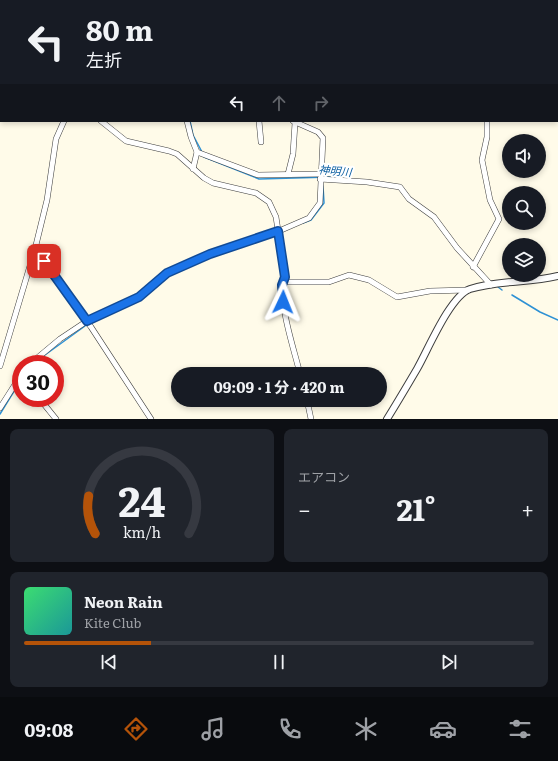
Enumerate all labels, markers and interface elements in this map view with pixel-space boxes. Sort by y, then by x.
text: 80 m [86,8,153,50]
icon: left [20,16,72,68]
text: 左折 [86,46,122,73]
icon: left [226,92,248,114]
icon: ahead [268,92,290,114]
icon: right [310,92,332,114]
map controls [502,134,546,282]
button: sound [502,134,546,178]
water label: 神明川 [318,161,353,179]
button: search [502,186,546,230]
button: layers [502,238,546,282]
pin [27,244,61,278]
icon: arrive [33,250,55,272]
position arrow [262,281,304,323]
speed limit sign: 30 [12,355,64,407]
text: 09:09 · 1 分 · 420 m [213,375,345,398]
text: 24 [118,467,166,529]
text: エアコン [298,467,350,486]
text: 21° [396,486,436,530]
text: − [298,492,311,525]
text: + [521,492,534,525]
text: km/h [123,520,162,541]
text: Neon Rain [84,590,163,613]
text: Kite Club [84,613,141,632]
icon: previous [98,651,120,673]
icon: pause [268,651,290,673]
icon: next [438,651,460,673]
icon: directions [122,715,150,743]
icon: music [199,715,227,743]
icon: phone [276,715,304,743]
icon: climate [352,715,380,743]
icon: car [429,715,457,743]
icon: filters [506,715,534,743]
text: 09:08 [24,716,73,743]

